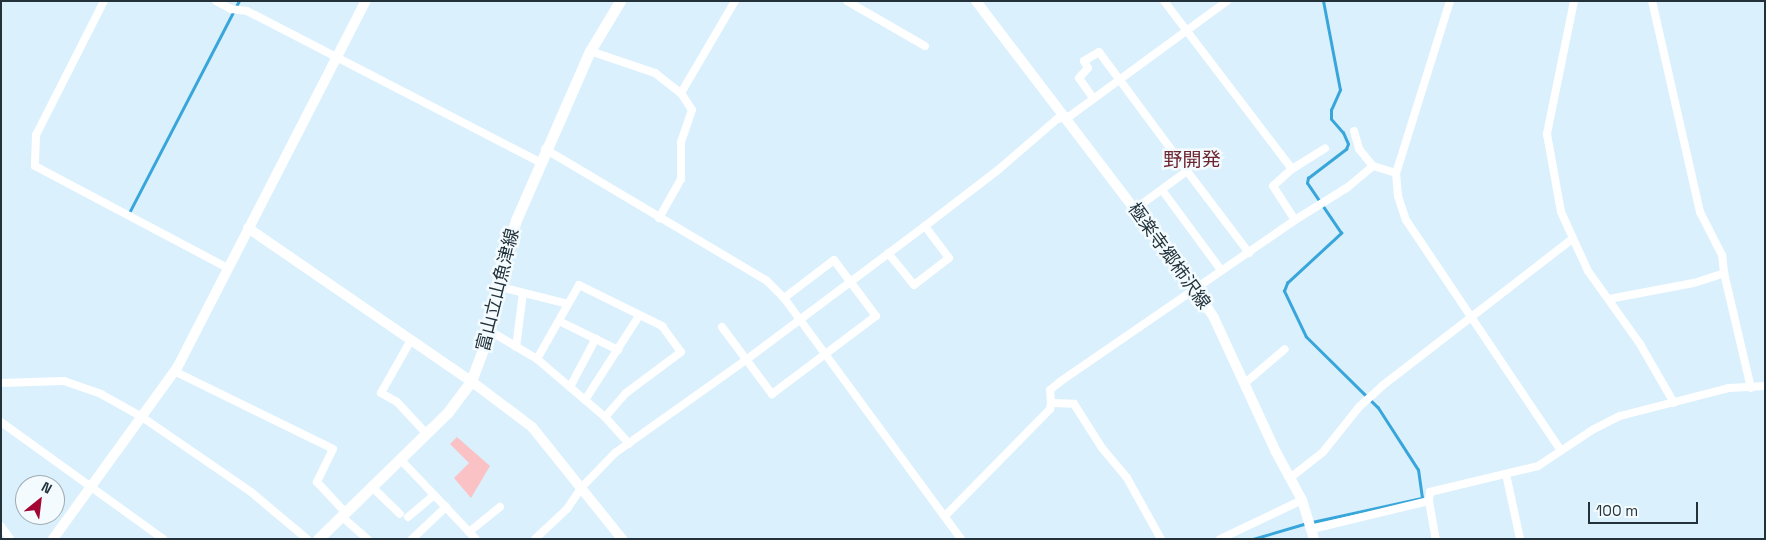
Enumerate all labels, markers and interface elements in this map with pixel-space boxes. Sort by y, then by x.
district label: 野開発 [1164,149,1220,171]
street label: 極楽寺郷柿沢線 [1123,199,1215,313]
street label: 富山立山魚津線 [472,226,524,354]
north arrow [15,475,65,525]
text: N [38,478,55,498]
scale bar [1591,492,1701,524]
text: 100 m [1596,501,1638,520]

